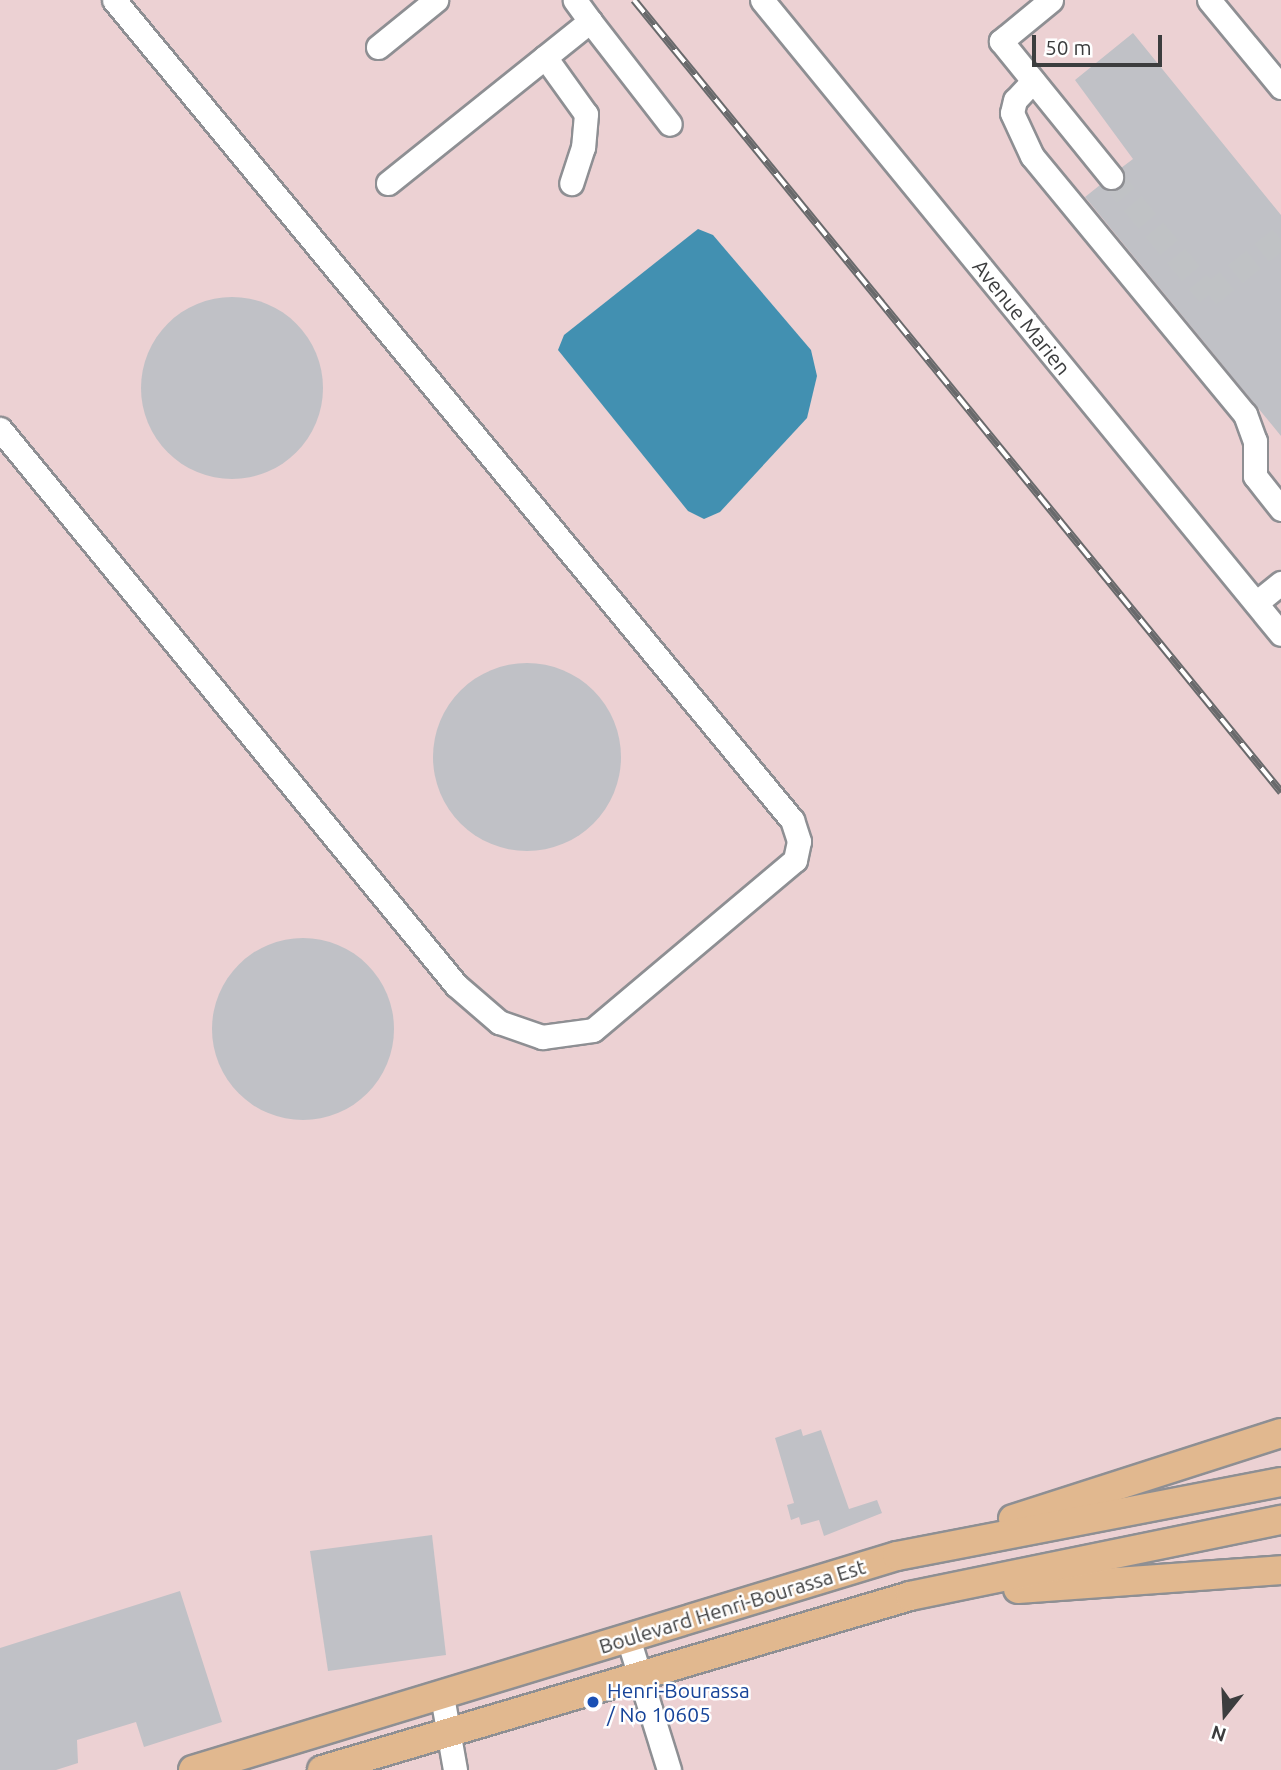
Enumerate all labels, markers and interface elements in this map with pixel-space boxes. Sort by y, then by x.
scale bar [1036,21,1166,65]
text: 50 m [1045,35,1092,59]
street label: Avenue Marien [968,254,1076,380]
street label: Boulevard Henri-Bourassa Est [596,1553,868,1659]
place label: Henri-Bourassa / No 10605 [607,1677,750,1727]
north arrow [1190,1679,1260,1749]
marker: Henri-Bourassa / No 10605 [585,1694,601,1710]
text: N [1208,1721,1229,1747]

